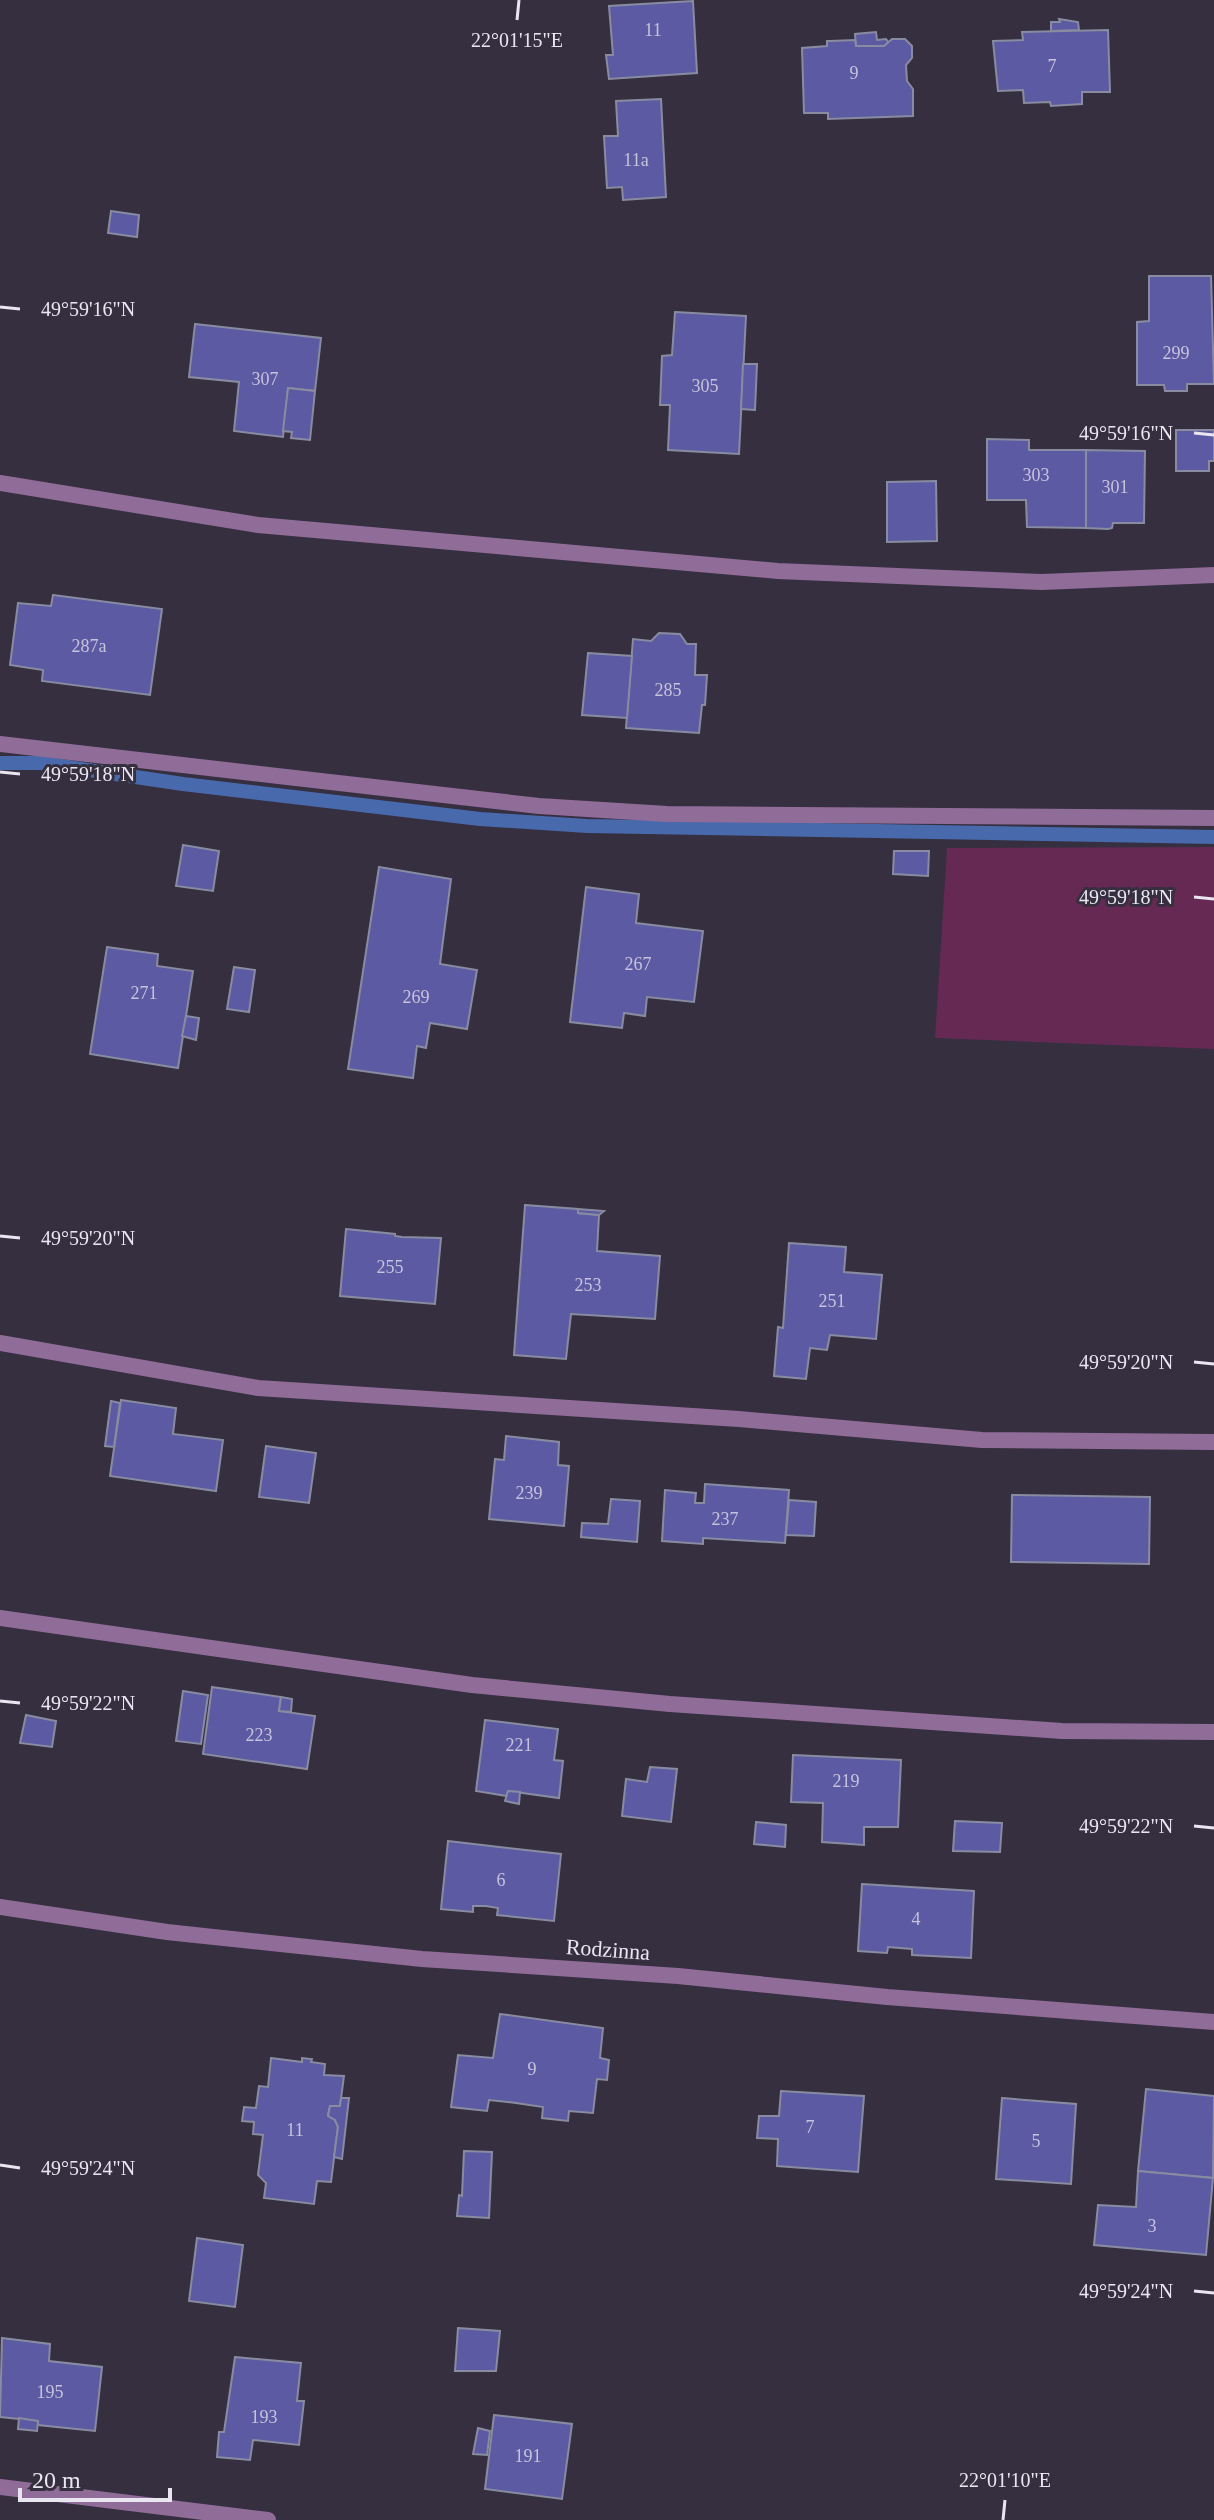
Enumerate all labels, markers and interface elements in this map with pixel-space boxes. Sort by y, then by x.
house number: 11 [644,20,662,40]
text: 22°01'15"E [471,29,563,51]
house number: 7 [1048,56,1057,76]
house number: 9 [850,63,859,83]
house number: 11a [623,150,649,170]
text: 49°59'16"N [41,298,135,320]
house number: 299 [1163,343,1190,363]
house number: 307 [252,369,279,389]
house number: 305 [692,376,719,396]
text: 49°59'16"N [1079,422,1173,444]
house number: 303 [1023,465,1050,485]
house number: 301 [1102,477,1129,497]
house number: 287a [72,636,107,656]
house number: 285 [655,680,682,700]
text: 49°59'18"N [41,763,135,785]
text: 49°59'18"N [1079,886,1173,908]
house number: 267 [625,954,652,974]
house number: 271 [131,983,158,1003]
house number: 269 [403,987,430,1007]
text: 49°59'20"N [41,1227,135,1249]
house number: 255 [377,1257,404,1277]
house number: 253 [575,1275,602,1295]
house number: 251 [819,1291,846,1311]
text: 49°59'20"N [1079,1351,1173,1373]
house number: 239 [516,1483,543,1503]
house number: 237 [712,1509,739,1529]
text: 49°59'22"N [41,1692,135,1714]
house number: 223 [246,1725,273,1745]
house number: 221 [506,1735,533,1755]
house number: 219 [833,1771,860,1791]
text: 49°59'22"N [1079,1815,1173,1837]
house number: 6 [497,1870,506,1890]
house number: 4 [912,1909,921,1929]
street label: Rodzinna [565,1934,651,1965]
house number: 9 [528,2059,537,2079]
house number: 7 [806,2117,815,2137]
house number: 11 [286,2120,304,2140]
house number: 5 [1032,2131,1041,2151]
text: 49°59'24"N [41,2157,135,2179]
house number: 3 [1148,2216,1157,2236]
text: 49°59'24"N [1079,2280,1173,2302]
house number: 195 [37,2382,64,2402]
house number: 193 [251,2407,278,2427]
house number: 191 [515,2446,542,2466]
scale bar [20,2452,170,2502]
text: 20 m [32,2467,81,2493]
text: 22°01'10"E [959,2469,1051,2491]

